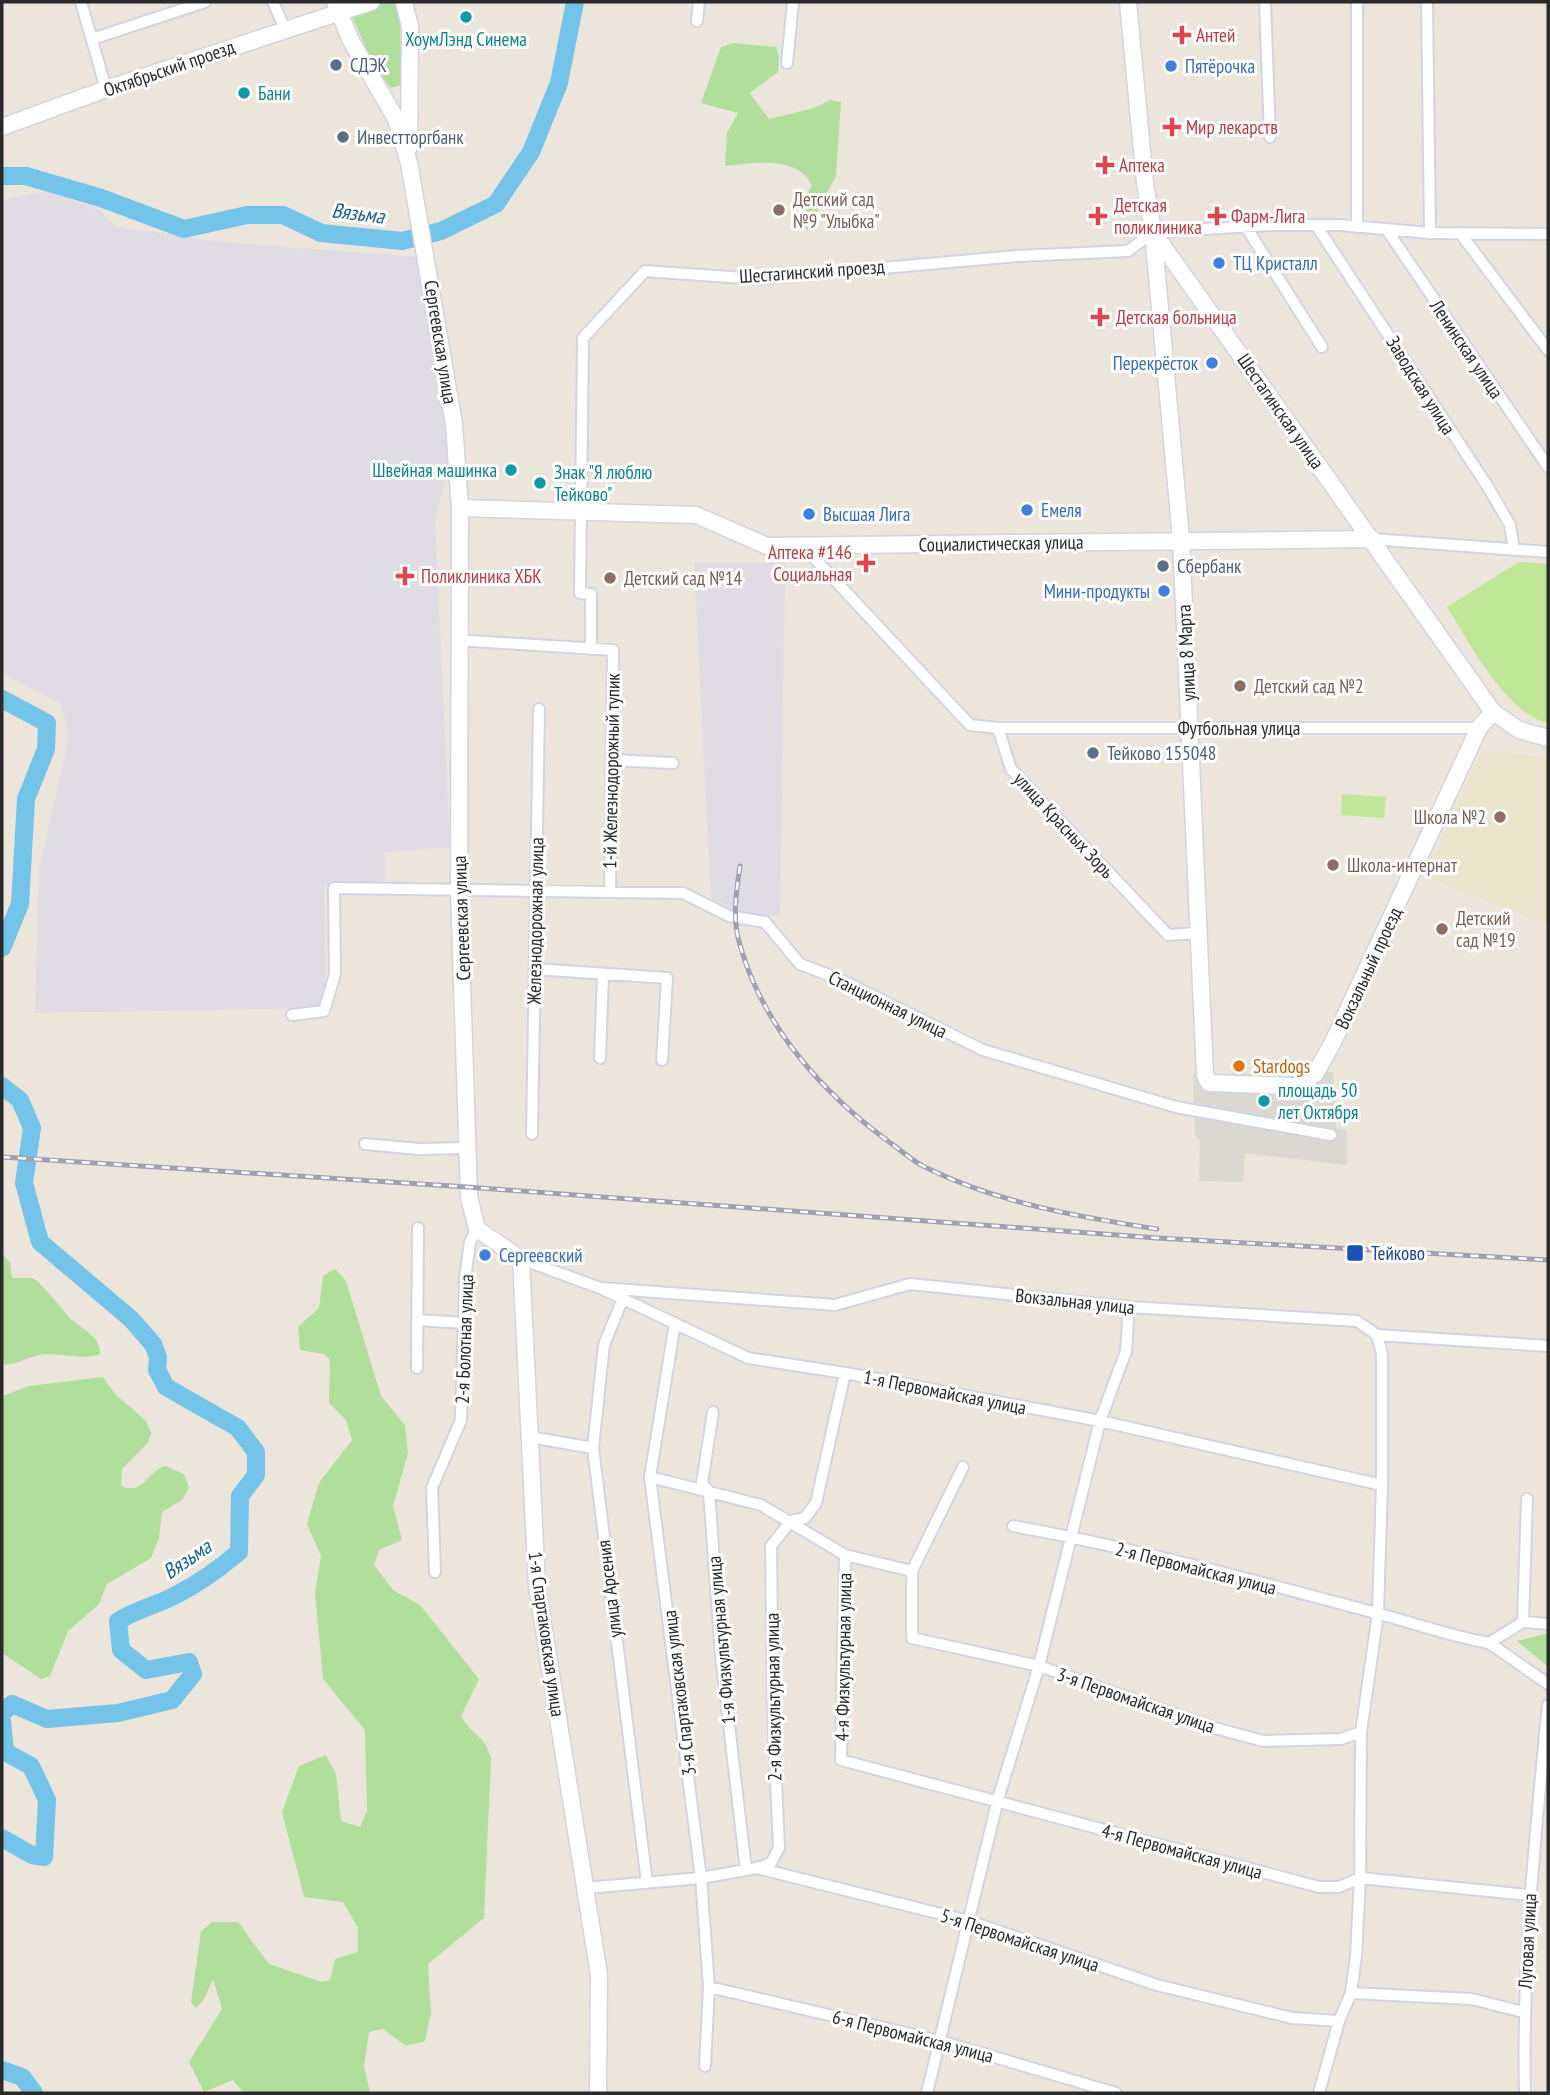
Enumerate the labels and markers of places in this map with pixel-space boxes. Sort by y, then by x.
marker: ХоумЛэнд Синема [458,9,474,25]
place label: Антей [1196,23,1235,47]
place label: ХоумЛэнд Синема [405,27,527,51]
marker: Антей [1174,27,1190,43]
place label: СДЭК [350,53,387,77]
place label: Пятёрочка [1185,54,1255,78]
marker: СДЭК [328,57,344,73]
marker: Пятёрочка [1163,58,1179,74]
place label: Бани [258,81,291,105]
marker: Бани [236,85,252,101]
place label: Мир лекарств [1186,115,1278,139]
marker: Мир лекарств [1164,119,1180,135]
place label: Инвестторгбанк [357,125,464,149]
marker: Инвестторгбанк [335,129,351,145]
place label: Аптека [1119,153,1165,177]
marker: Аптека [1097,157,1113,173]
place label: Детский сад №9 "Улыбка" [793,187,880,233]
place label: Детская поликлиника [1114,193,1202,239]
marker: Детский сад №9 "Улыбка" [771,202,787,218]
place label: Фарм-Лига [1231,204,1305,228]
marker: Детская поликлиника [1088,206,1108,226]
marker: Фарм-Лига [1209,208,1225,224]
place label: ТЦ Кристалл [1233,251,1318,275]
marker: ТЦ Кристалл [1211,255,1227,271]
place label: Детская больница [1116,305,1237,329]
marker: Детская больница [1090,307,1110,327]
place label: Перекрёсток [1113,351,1199,375]
marker: Перекрёсток [1204,355,1220,371]
place label: Швейная машинка [372,458,497,482]
place label: Знак "Я люблю Тейково" [554,460,652,506]
marker: Швейная машинка [503,462,519,478]
marker: Знак "Я люблю Тейково" [532,475,548,491]
place label: Емеля [1041,498,1082,522]
place label: Высшая Лига [823,502,910,526]
marker: Емеля [1019,502,1035,518]
marker: Высшая Лига [801,506,817,522]
place label: Аптека #146 Социальная [768,540,852,586]
place label: Сбербанк [1177,554,1242,578]
marker: Аптека #146 Социальная [858,555,874,571]
marker: Сбербанк [1155,558,1171,574]
place label: Поликлиника ХБК [421,564,542,588]
marker: Поликлиника ХБК [395,566,415,586]
place label: Детский сад №14 [624,566,742,590]
marker: Детский сад №14 [602,570,618,586]
place label: Мини-продукты [1044,579,1150,603]
marker: Мини-продукты [1156,583,1172,599]
place label: Детский сад №2 [1254,674,1363,698]
marker: Детский сад №2 [1232,678,1248,694]
place label: Тейково 155048 [1107,741,1216,765]
marker: Тейково 155048 [1085,745,1101,761]
place label: Школа №2 [1414,805,1486,829]
marker: Школа №2 [1492,809,1508,825]
place label: Школа-интернат [1347,853,1458,877]
marker: Школа-интернат [1325,857,1341,873]
place label: Детский сад №19 [1456,906,1516,952]
marker: Детский сад №19 [1434,921,1450,937]
place label: Stardogs [1253,1054,1310,1078]
marker: Stardogs [1231,1058,1247,1074]
place label: площадь 50 лет Октября [1277,1078,1358,1124]
marker: площадь 50 лет Октября [1256,1093,1272,1109]
place label: Тейково [1371,1241,1425,1265]
place label: Сергеевский [499,1243,583,1267]
marker: Тейково [1345,1243,1365,1263]
marker: Сергеевский [477,1247,493,1263]

